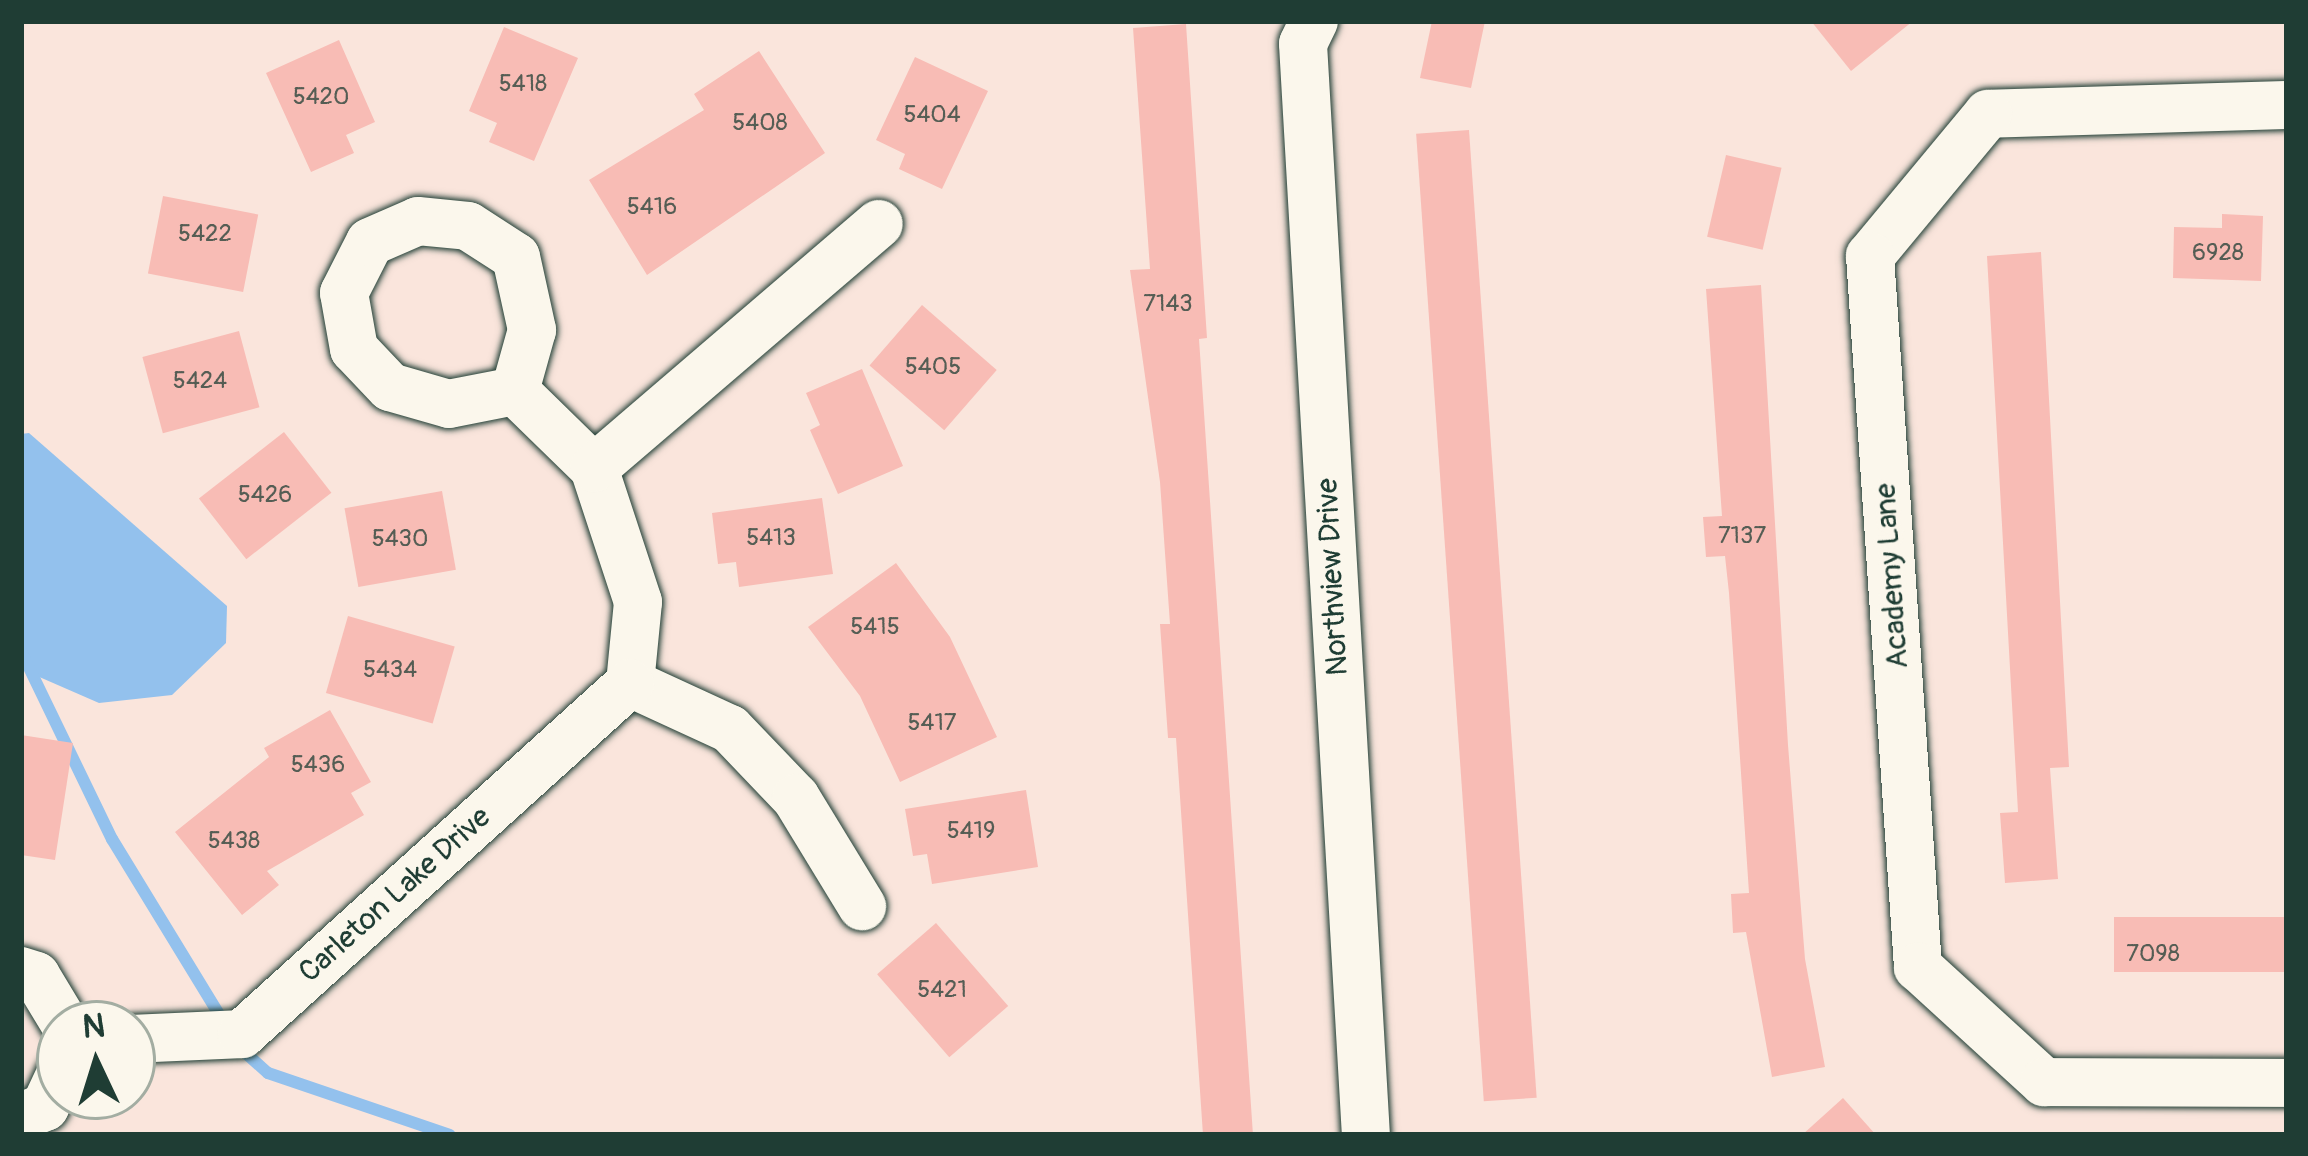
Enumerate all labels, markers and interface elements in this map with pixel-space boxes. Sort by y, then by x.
house number: 5418 [499,70,547,98]
house number: 5420 [293,83,349,111]
house number: 5404 [903,101,961,129]
house number: 5408 [732,109,788,137]
house number: 5416 [627,193,677,221]
house number: 5422 [178,220,232,248]
house number: 6928 [2192,239,2244,267]
house number: 7143 [1143,290,1193,318]
house number: 5405 [905,353,961,381]
house number: 5424 [173,367,227,395]
street label: Northview Drive [1310,477,1356,677]
house number: 5426 [238,481,292,509]
street label: Academy Lane [1868,482,1916,670]
house number: 7137 [1718,522,1766,550]
house number: 5413 [746,524,796,552]
house number: 5430 [372,525,428,553]
house number: 5415 [850,613,900,641]
house number: 5434 [363,656,417,684]
house number: 5417 [907,709,957,737]
house number: 5436 [291,751,345,779]
street label: Carleton Lake Drive [292,800,498,990]
house number: 5419 [947,817,995,845]
house number: 5438 [208,827,260,855]
house number: 7098 [2126,940,2180,968]
house number: 5421 [917,976,967,1004]
north arrow [36,1000,156,1120]
text: N [81,1005,106,1048]

